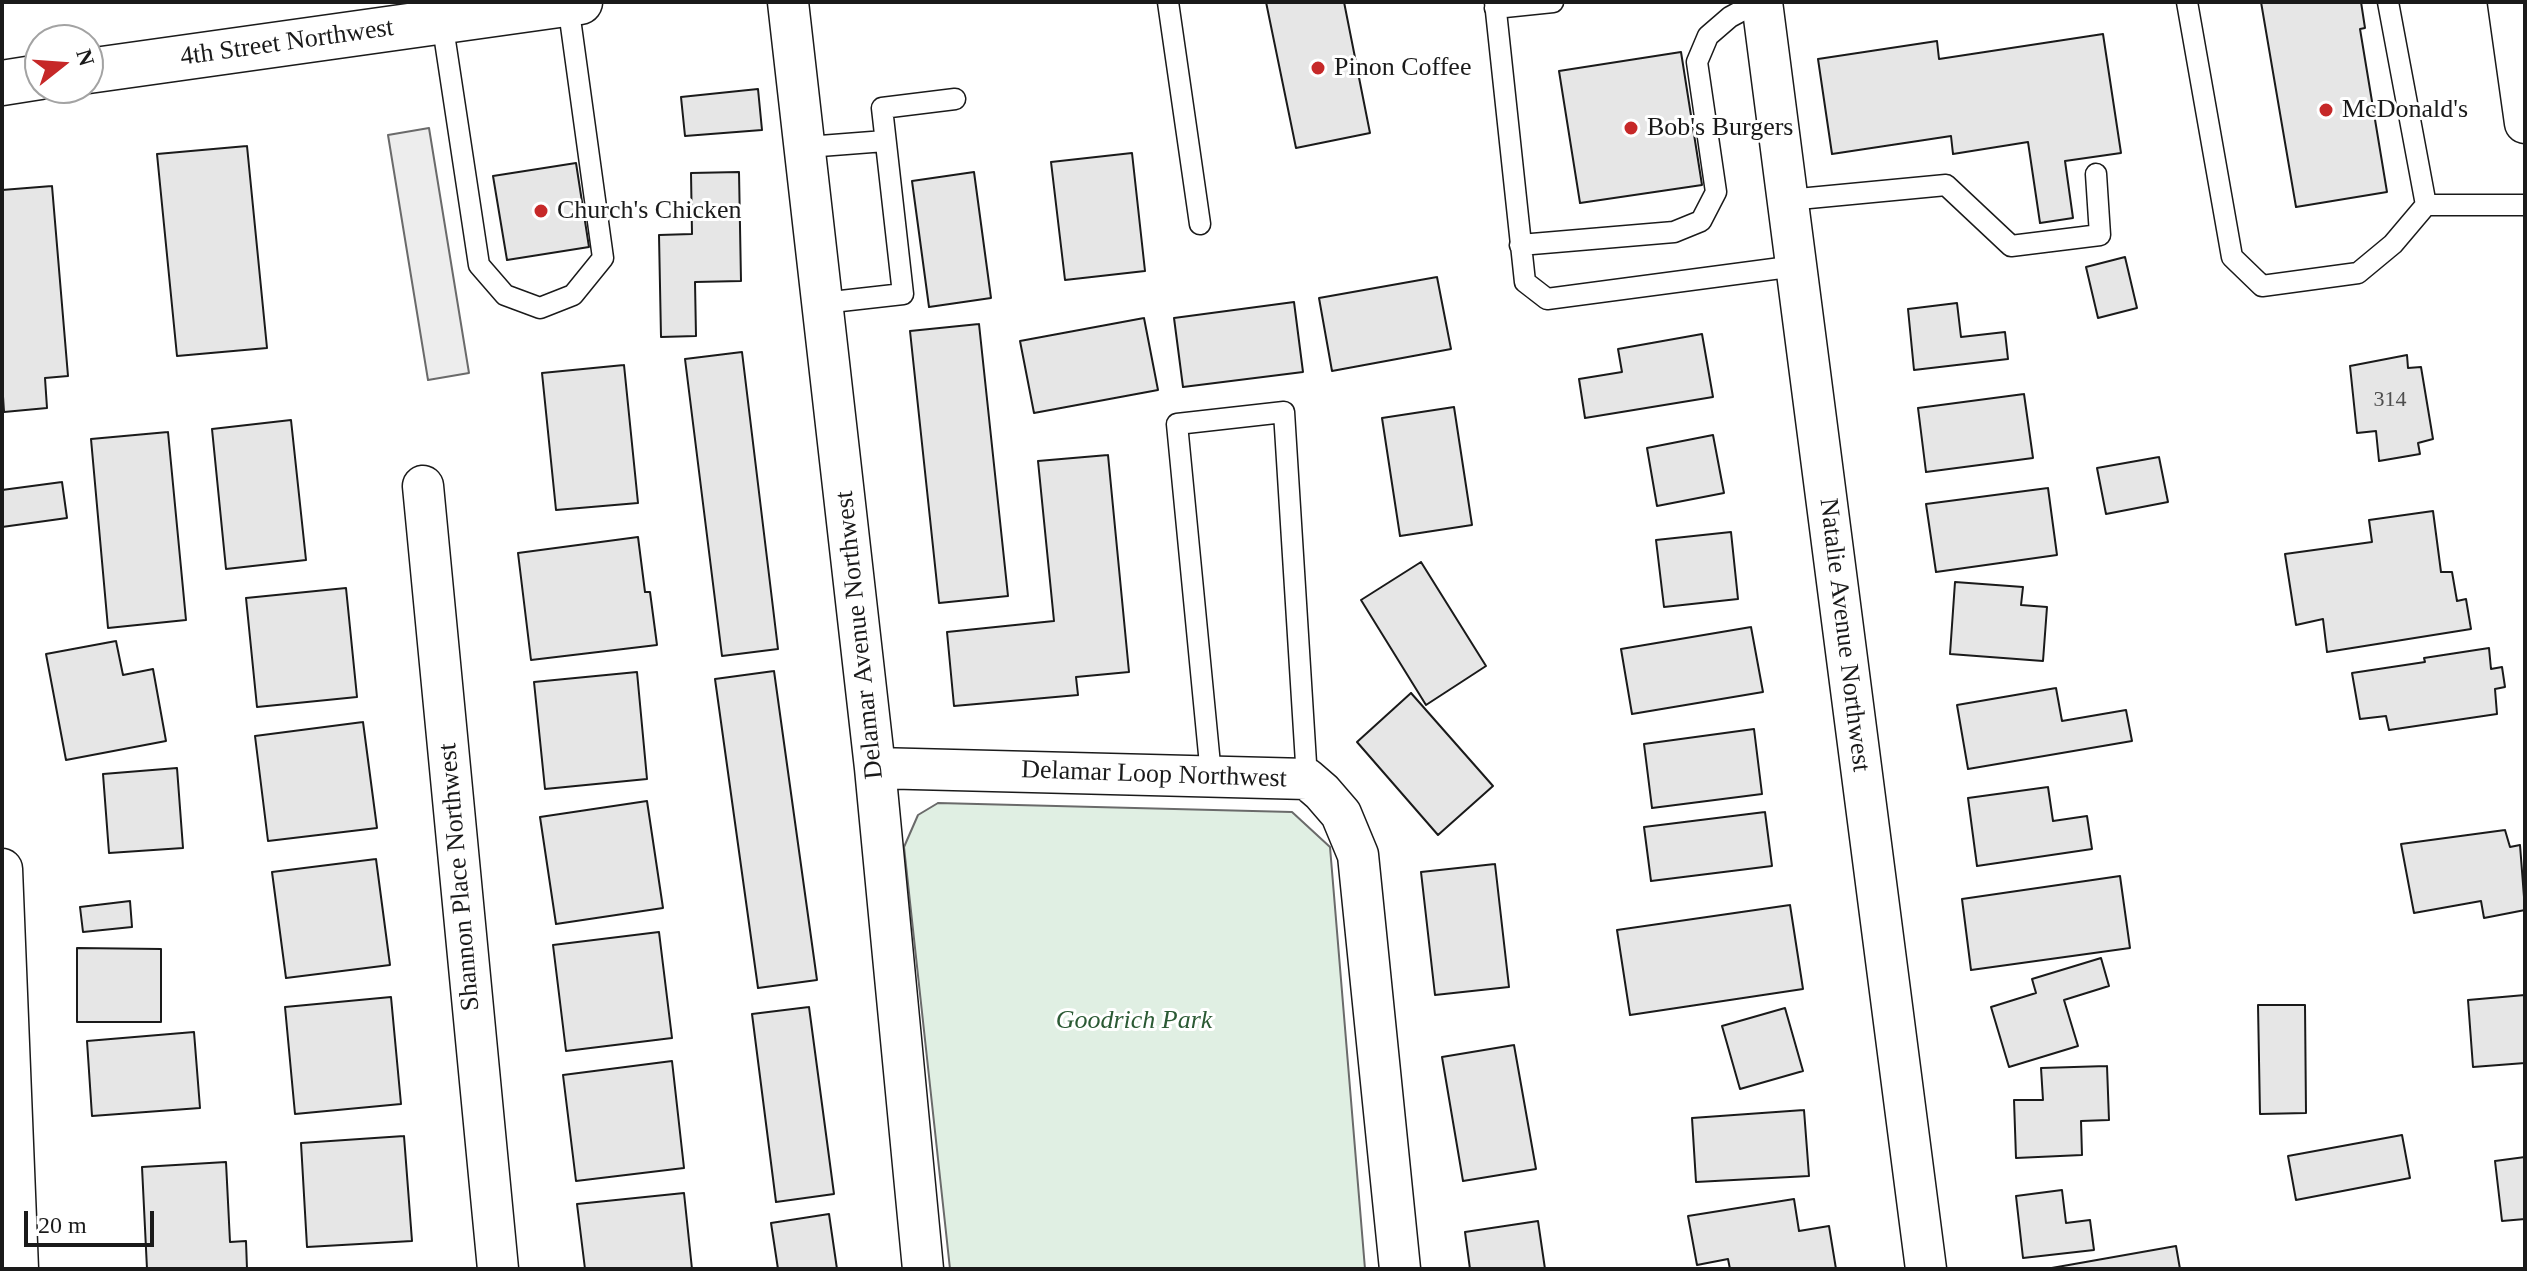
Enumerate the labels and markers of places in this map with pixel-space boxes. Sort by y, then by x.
place label: Pinon Coffee [1334,52,1471,84]
marker: Pinon Coffee [1309,59,1327,77]
place label: McDonald's [2342,94,2468,126]
marker: McDonald's [2317,101,2335,119]
place label: Bob's Burgers [1647,112,1793,144]
marker: Bob's Burgers [1622,119,1640,137]
place label: Church's Chicken [557,195,741,227]
marker: Church's Chicken [532,202,550,220]

